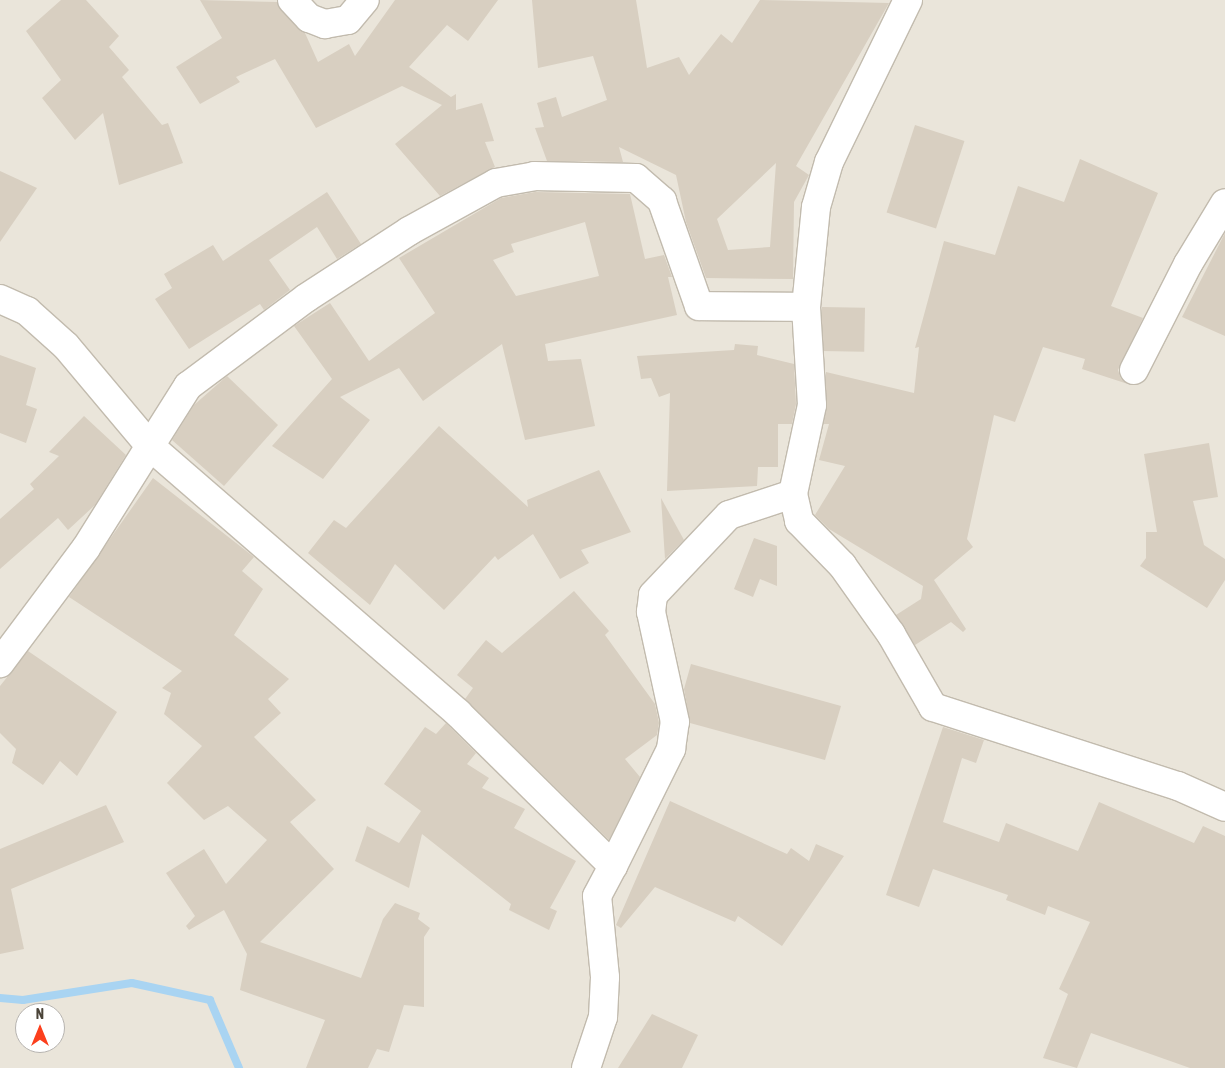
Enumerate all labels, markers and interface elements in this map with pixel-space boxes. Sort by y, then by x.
north arrow [15,1003,65,1053]
text: N [36,1006,44,1022]

